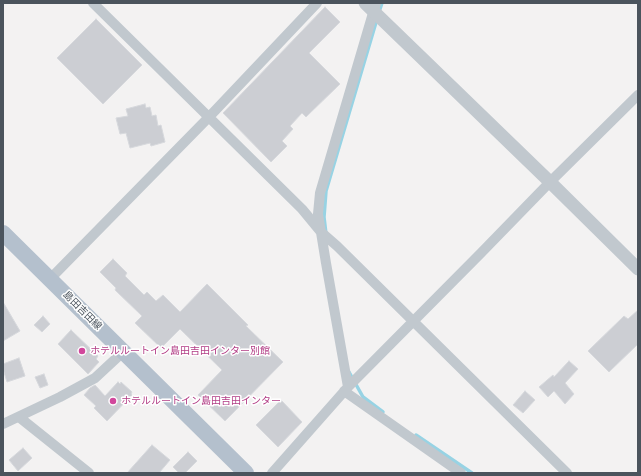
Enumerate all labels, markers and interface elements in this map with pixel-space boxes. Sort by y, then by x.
street label: 島田吉田線 [60,289,104,333]
place label: ホテルルートイン島田吉田インター別館 [90,345,270,357]
marker: ホテルルートイン島田吉田インター別館 [77,346,87,356]
place label: ホテルルートイン島田吉田インター [121,395,281,407]
marker: ホテルルートイン島田吉田インター [108,396,118,406]

